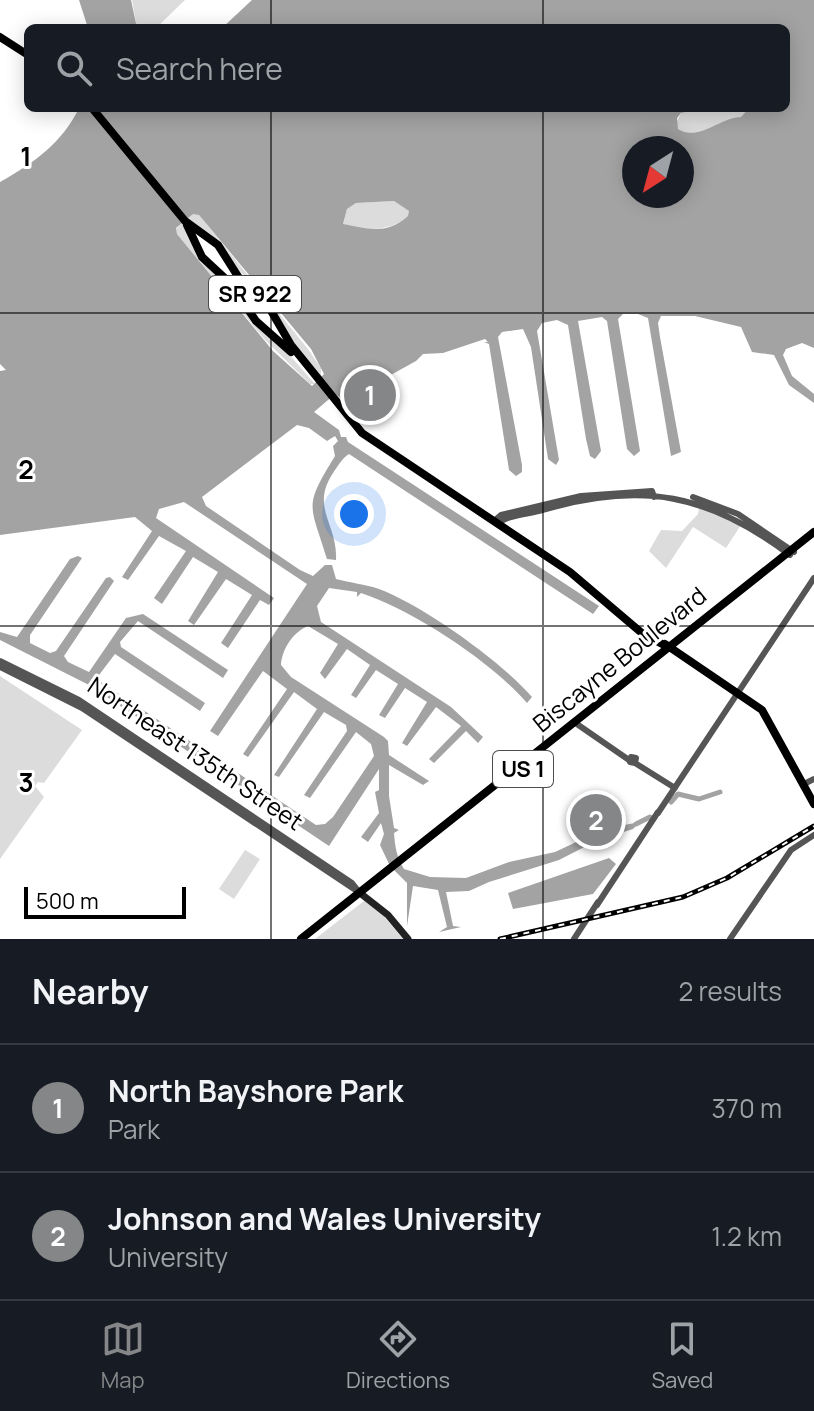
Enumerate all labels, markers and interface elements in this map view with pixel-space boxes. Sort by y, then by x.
search box [24,24,790,112]
icon: search [52,46,96,90]
text: Search here [116,48,283,89]
north arrow [622,136,694,208]
text: 1 [20,138,32,174]
road number: SR 922 [209,276,301,312]
pin: 1 [344,365,396,425]
text: 2 [18,451,34,487]
your location [334,494,374,534]
street label: Biscayne Boulevard [525,579,713,739]
street label: Northeast 135th Street [82,668,310,837]
road number: US 1 [493,751,553,787]
text: 3 [18,764,34,800]
pin: 2 [570,790,622,850]
scale bar [24,883,186,919]
text: 500 m [36,886,99,916]
text: Nearby [32,968,148,1014]
text: 2 results [678,973,782,1009]
text: North Bayshore Park [108,1070,403,1111]
text: 1 [52,1090,64,1126]
text: 370 m [711,1090,782,1126]
text: Park [108,1111,160,1147]
text: Johnson and Wales University [108,1198,541,1239]
text: 2 [50,1218,66,1254]
text: 1.2 km [711,1218,782,1254]
text: University [108,1239,228,1275]
tab: Map [101,1317,145,1395]
tab: Directions [346,1317,450,1395]
tab: Saved [651,1317,713,1395]

